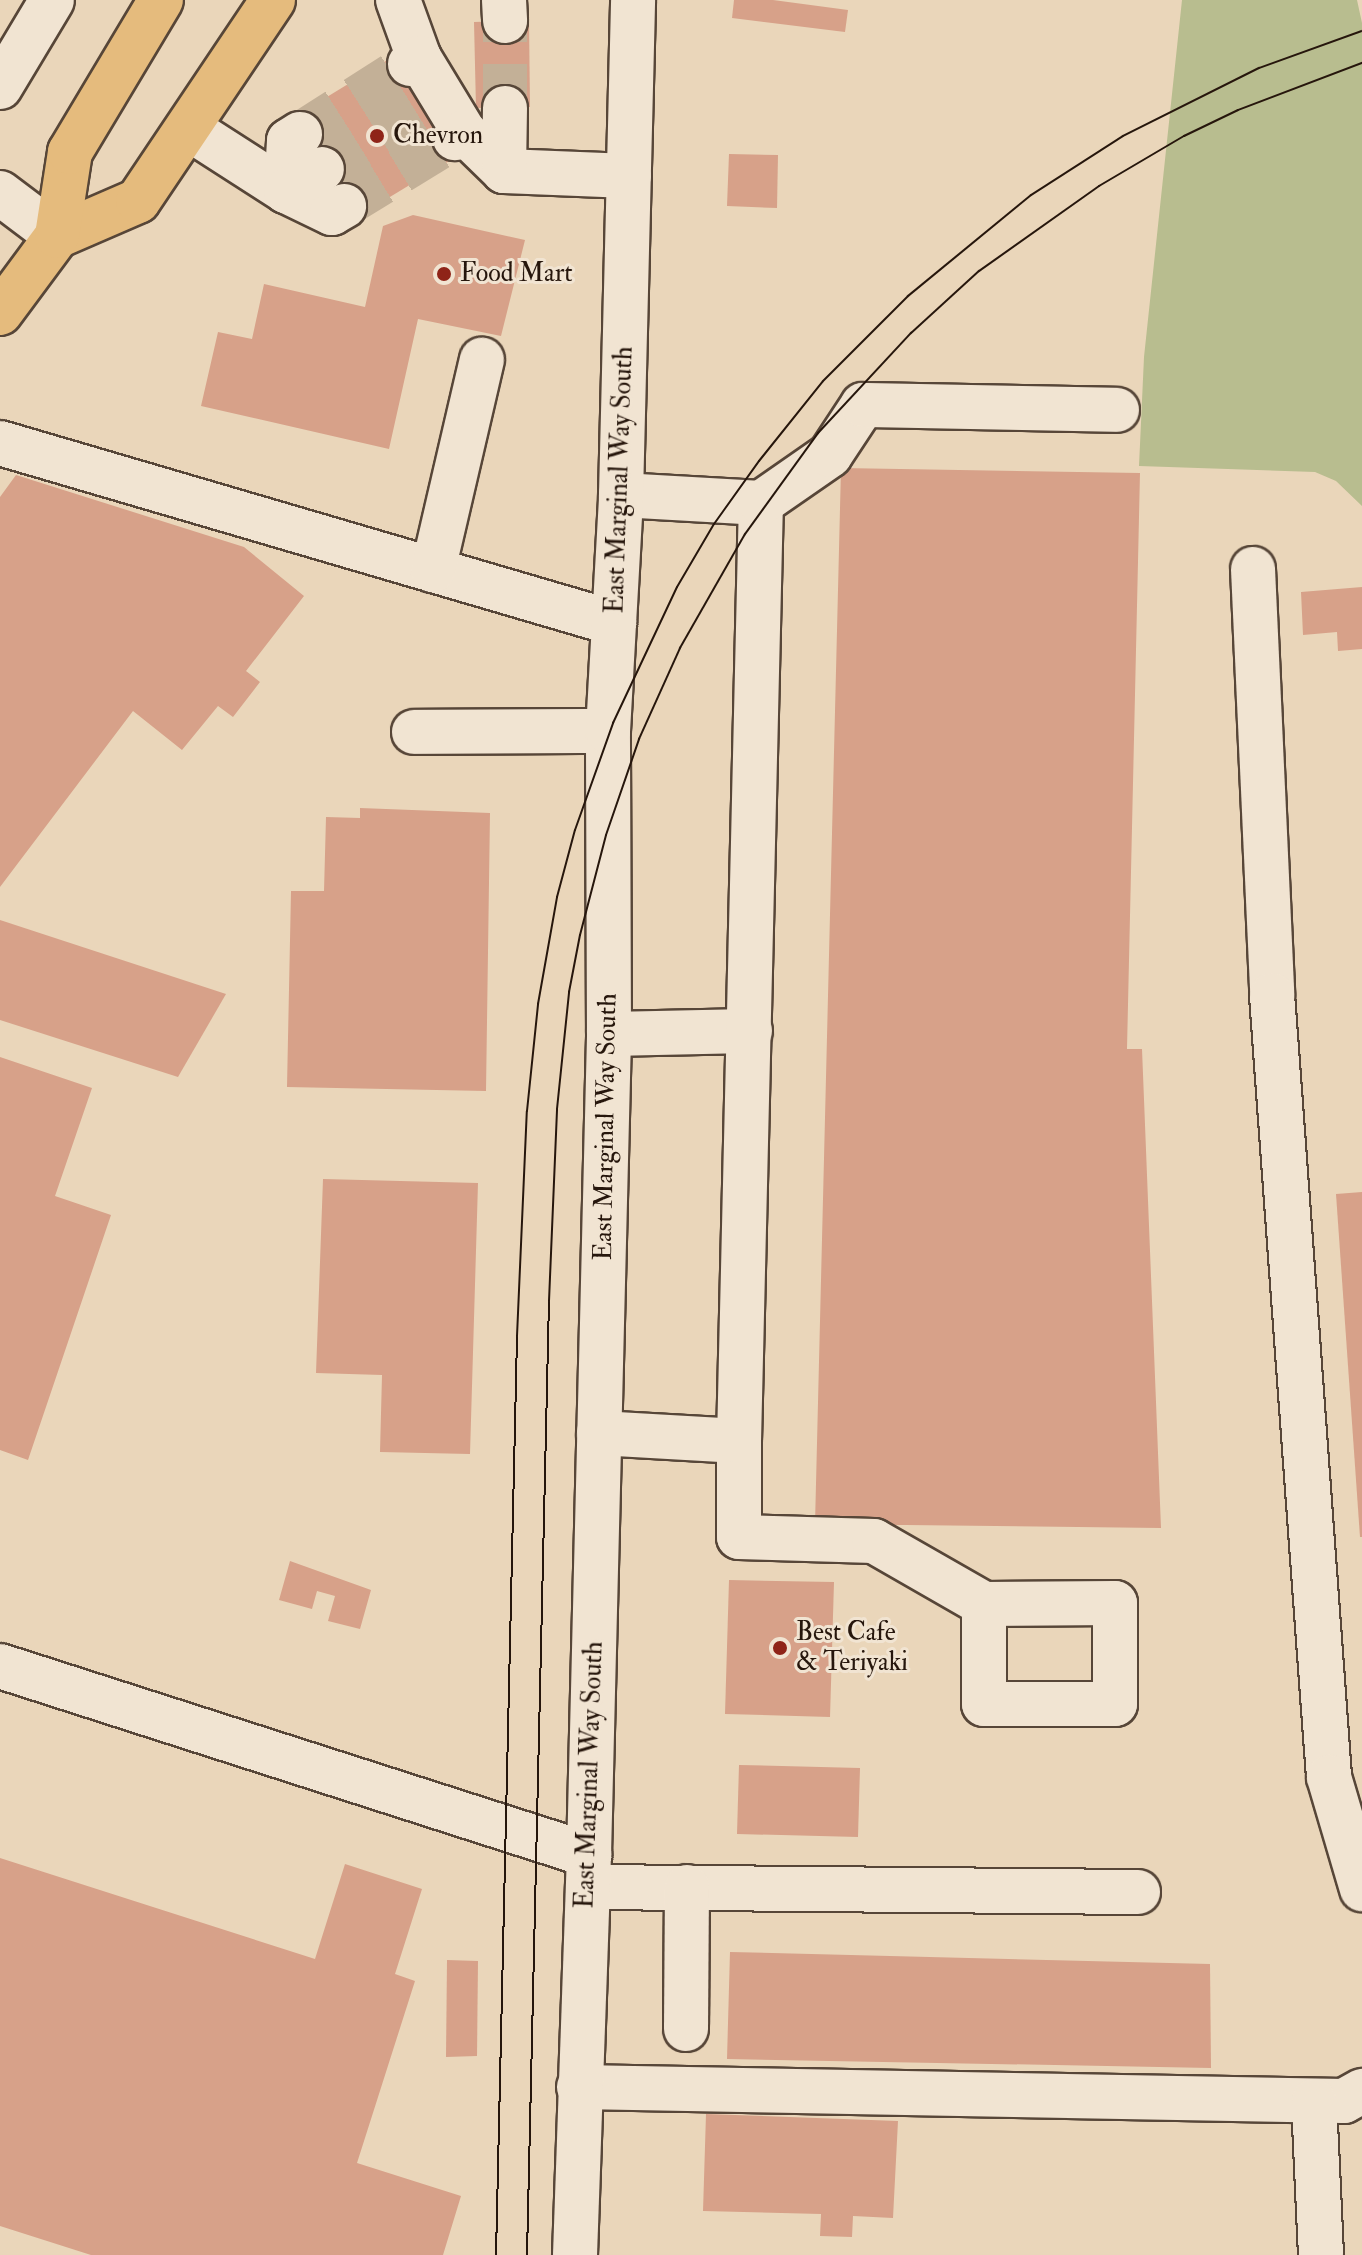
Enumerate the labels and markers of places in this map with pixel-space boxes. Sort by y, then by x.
place label: Chevron [393,120,483,152]
marker: Chevron [368,127,386,145]
place label: Food Mart [460,258,573,290]
marker: Food Mart [435,265,453,283]
place label: Best Cafe & Teriyaki [796,1617,908,1678]
marker: Best Cafe & Teriyaki [771,1639,789,1657]

